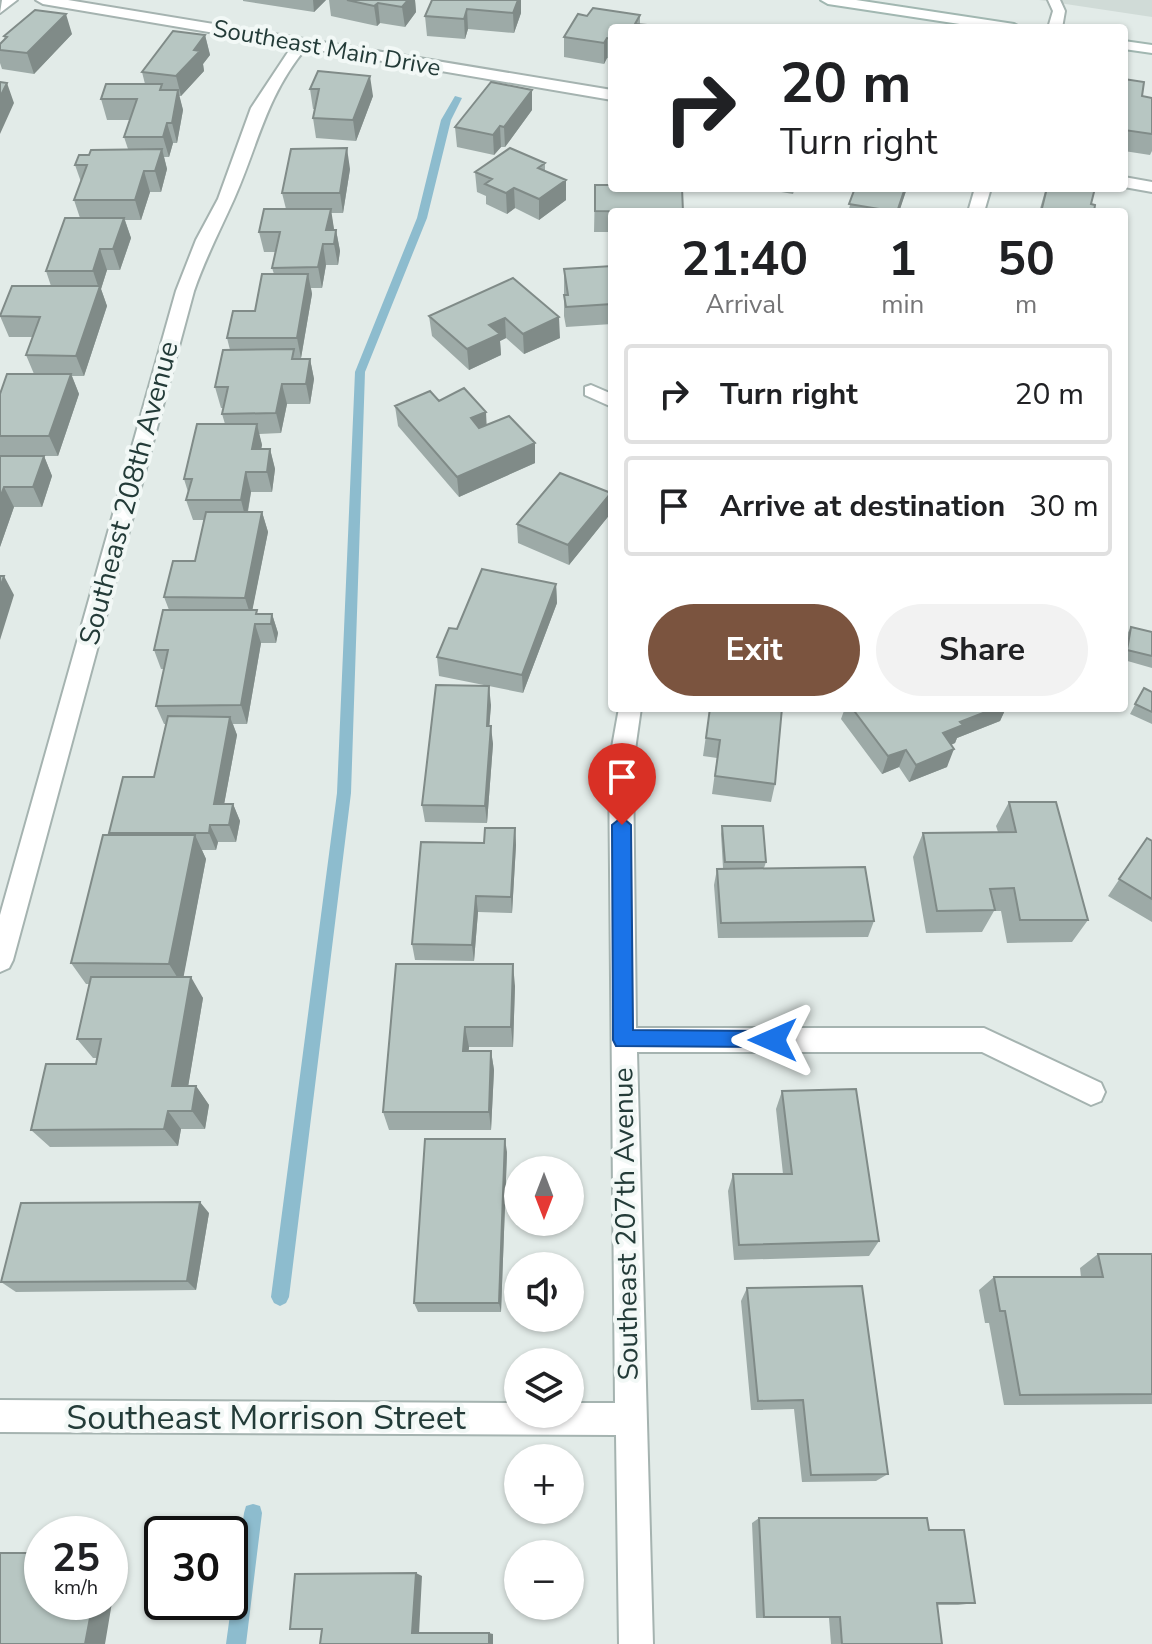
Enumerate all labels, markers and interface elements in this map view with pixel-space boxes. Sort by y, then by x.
street label: Southeast Main Drive [211,12,443,84]
text: 20 m [780,45,911,122]
icon: right [648,56,752,160]
text: Turn right [780,118,937,167]
text: 21:40 [681,226,808,292]
text: 1 [888,226,917,292]
text: 50 [997,226,1055,292]
text: Arrival [705,287,784,322]
text: min [881,287,924,322]
text: m [1015,287,1037,322]
street label: Southeast 208th Avenue [70,337,188,649]
icon: right [652,372,696,416]
text: Turn right [720,374,858,415]
text: 20 m [1015,374,1084,415]
icon: arrive [652,484,696,528]
text: Arrive at destination [720,486,1005,527]
text: 30 m [1029,486,1099,527]
button: Exit [648,604,860,696]
button: Share [876,604,1088,696]
pin [588,743,656,825]
icon: arrive [600,755,644,799]
position arrow [731,998,815,1082]
street label: Southeast 207th Avenue [604,1067,648,1381]
north arrow [504,1156,584,1236]
map controls [504,1156,584,1620]
button: sound [504,1252,584,1332]
button: layers [504,1348,584,1428]
street label: Southeast Morrison Street [66,1395,467,1441]
button: + [504,1444,584,1524]
speed limit sign: 30 [144,1516,248,1620]
text: 25 [52,1531,100,1585]
button: − [504,1540,584,1620]
text: km/h [54,1574,98,1601]

